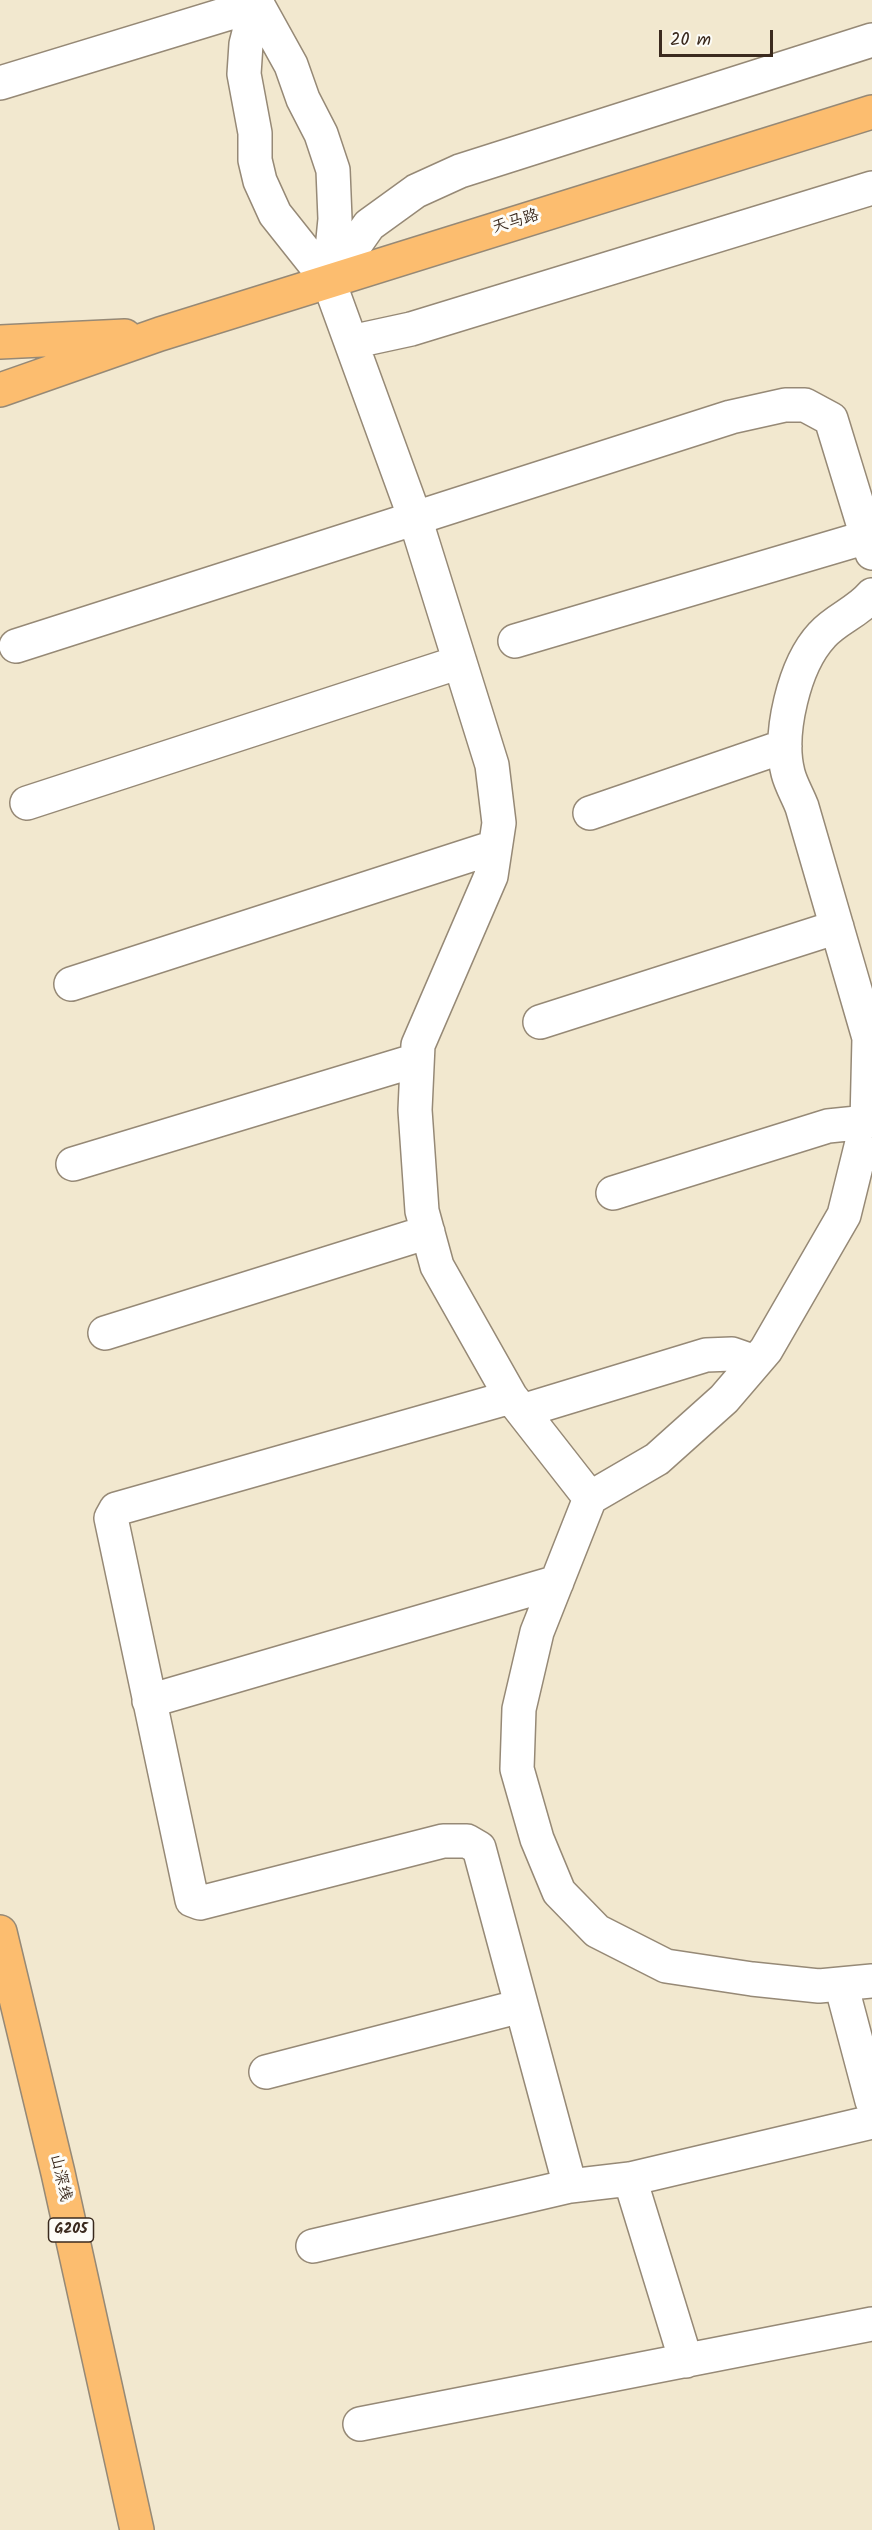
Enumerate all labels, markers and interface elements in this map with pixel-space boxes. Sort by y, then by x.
scale bar [662,18,776,56]
text: 20 m [670,26,711,55]
street label: 天马路 [490,207,542,239]
street label: 山深线 [44,2152,74,2204]
road number: G205 [48,2218,94,2242]

